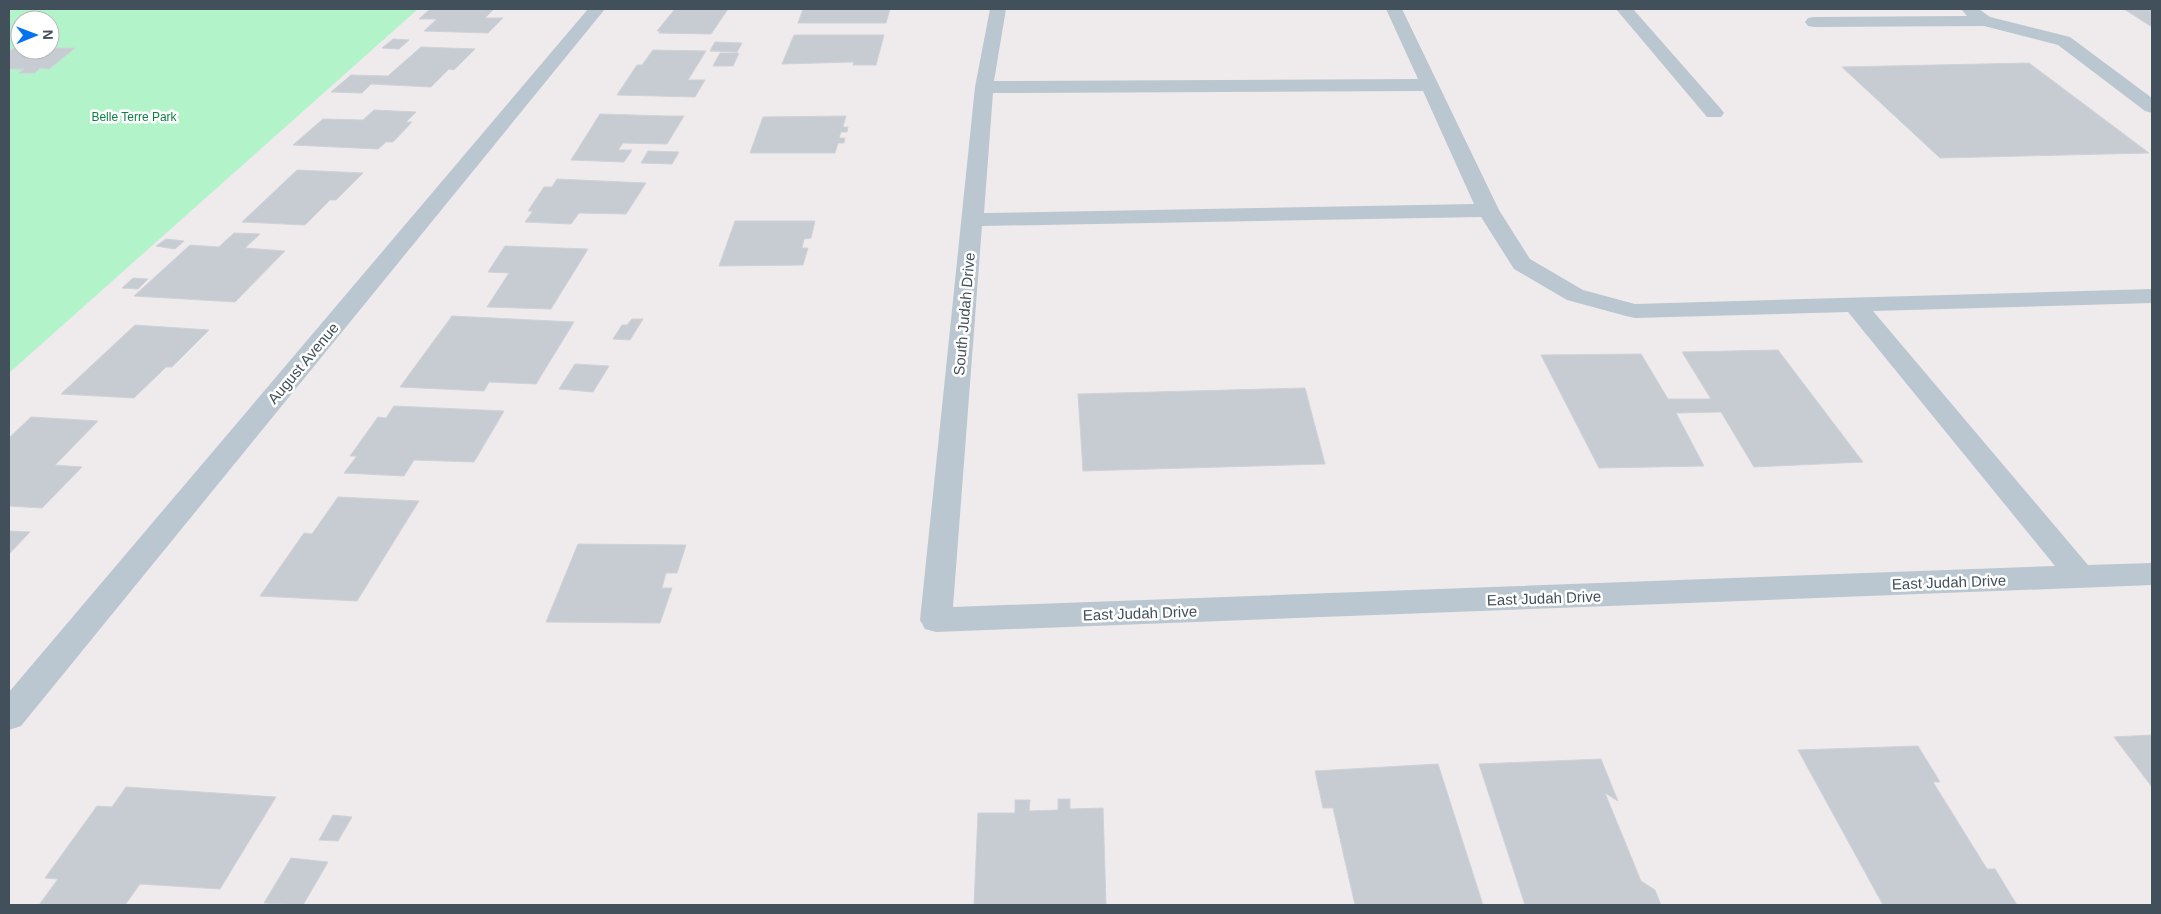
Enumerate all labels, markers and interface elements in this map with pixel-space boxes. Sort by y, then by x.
north arrow [10,10,60,60]
text: N [40,30,56,40]
park label: Belle Terre Park [91,110,178,124]
street label: South Judah Drive [950,252,978,376]
street label: August Avenue [264,319,342,407]
street label: East Judah Drive [1892,572,2006,592]
street label: East Judah Drive [1487,588,1601,608]
street label: East Judah Drive [1083,603,1197,623]

